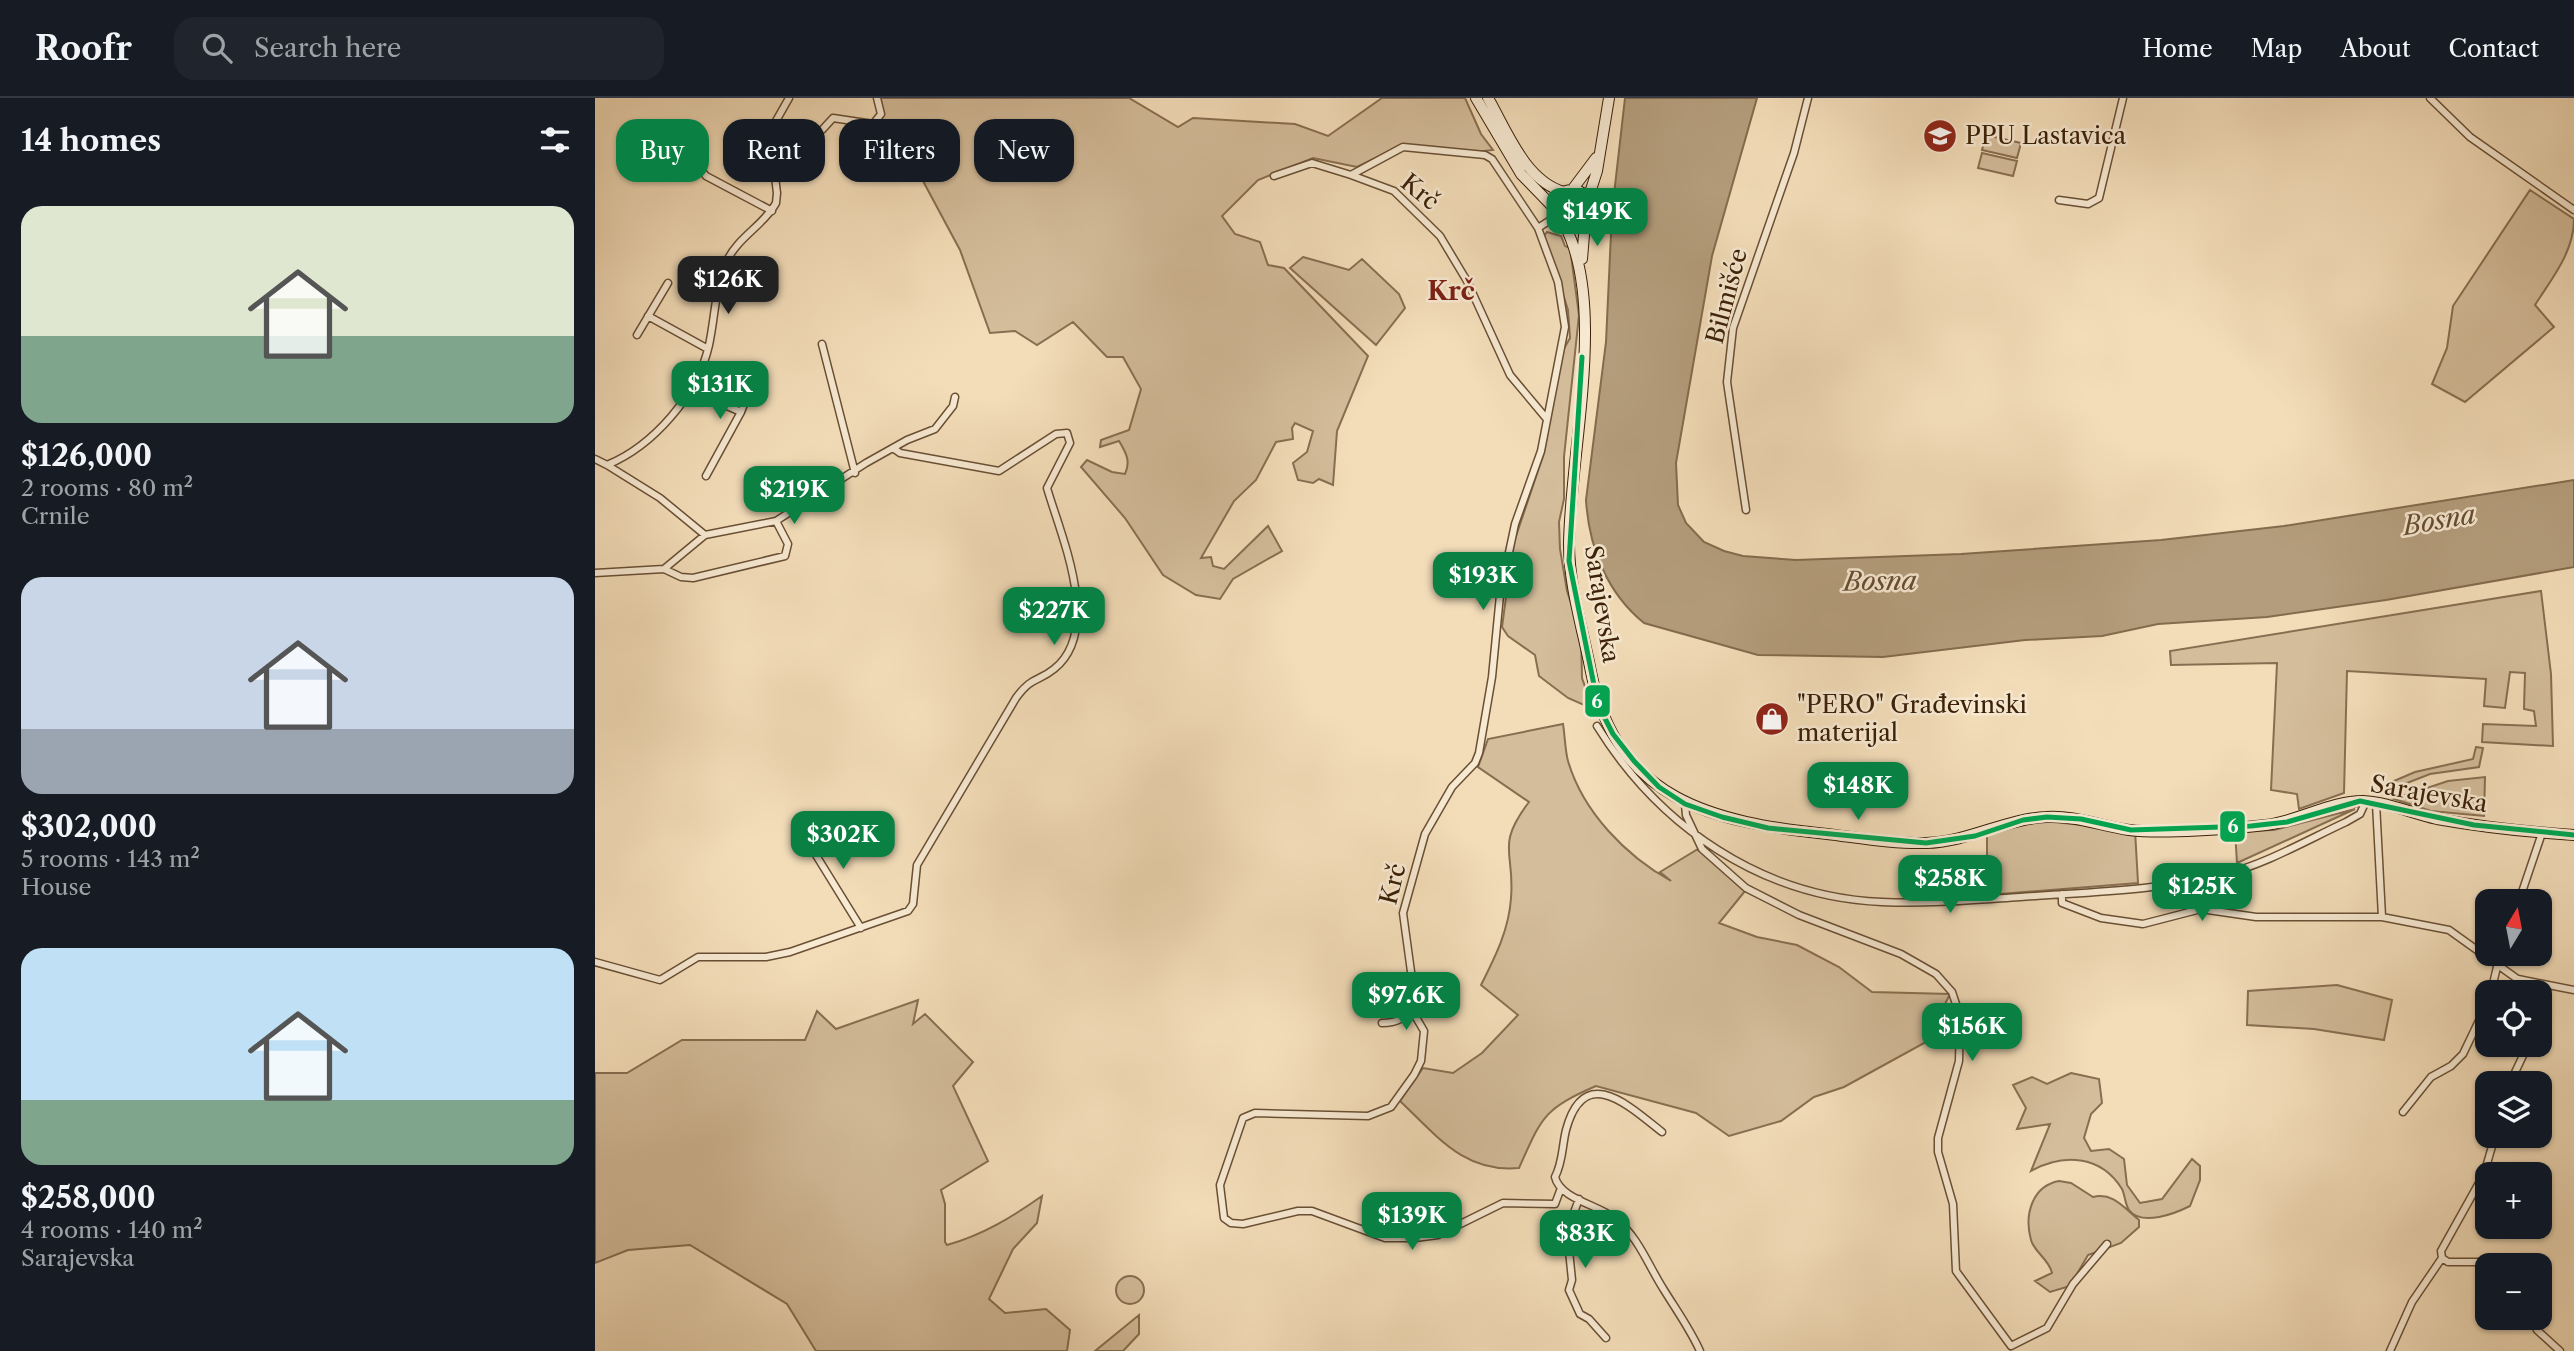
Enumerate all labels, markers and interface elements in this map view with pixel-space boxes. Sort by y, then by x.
search box [174,17,664,80]
text: Roofr [35,28,132,69]
icon: search [198,29,236,67]
text: Search here [254,32,401,64]
text: Home [2142,34,2213,63]
text: Map [2251,34,2302,63]
text: About [2340,34,2411,63]
text: Contact [2449,34,2539,63]
school or university icon: PPU Lastavica [1921,117,1959,155]
chip: Buy [616,119,709,182]
chip: Rent [723,119,825,182]
chip: Filters [839,119,960,182]
chip: New [974,119,1074,182]
icon: filters [536,121,574,159]
place label: PPU Lastavica [1965,121,2127,150]
text: 14 homes [21,122,161,159]
street label: Krč [1395,167,1445,216]
pin: $149K [1548,188,1646,248]
text: $149K [1563,197,1631,225]
street label: Bilmišće [1700,245,1753,347]
icon: home [235,251,361,377]
pin: $126K [679,256,777,316]
text: $126K [694,265,762,293]
district label: Krč [1427,275,1475,307]
pin: $131K [671,362,769,421]
text: $131K [688,370,752,398]
text: $126,000 [21,437,152,474]
pin: $219K [745,466,843,526]
text: 2 rooms · 80 m² [21,474,193,502]
text: $219K [760,475,828,503]
water label: Bosna [2398,498,2478,542]
text: Crnile [21,502,90,530]
street label: Sarajevska [1579,543,1626,665]
pin: $193K [1434,552,1532,612]
text: $193K [1449,561,1517,589]
water label: Bosna [1841,564,1918,598]
pin: $227K [1005,588,1103,647]
text: $227K [1019,596,1089,624]
icon: home [235,622,361,748]
line badge: 6 [1584,684,1611,718]
text: 6 [1591,690,1603,713]
place label: "PERO" Građevinski materijal [1797,690,2027,747]
shop icon: "PERO" Građevinski materijal [1753,700,1791,738]
pin: $148K [1809,762,1907,822]
street label: Sarajevska [2368,769,2490,818]
text: $148K [1823,771,1893,799]
text: $302,000 [21,808,157,845]
line badge: 6 [2219,810,2246,843]
pin: $302K [794,812,892,871]
text: 6 [2227,815,2239,838]
text: $302K [807,820,879,848]
text: 5 rooms · 143 m² [21,845,200,873]
pin: $258K [1901,856,1999,915]
street label: Krč [1373,860,1412,907]
text: $258K [1914,864,1986,892]
pin: $125K [2153,864,2251,923]
text: $125K [2168,872,2236,900]
text: House [21,873,91,901]
north arrow [2475,889,2551,966]
map controls [2475,889,2552,1330]
pin: $97.6K [1349,972,1463,1032]
button: locate [2475,980,2552,1057]
text: $97.6K [1368,981,1444,1009]
icon: home [235,993,361,1119]
pin: $156K [1923,1004,2021,1063]
text: $156K [1938,1012,2006,1040]
button: layers [2475,1071,2552,1148]
button: + [2475,1162,2552,1239]
text: $258,000 [21,1179,156,1216]
pin: $139K [1363,1192,1461,1252]
text: $139K [1378,1201,1446,1229]
pin: $83K [1544,1210,1626,1270]
text: 4 rooms · 140 m² [21,1216,203,1244]
text: $83K [1556,1219,1614,1247]
text: Sarajevska [21,1244,134,1272]
button: − [2475,1253,2552,1330]

